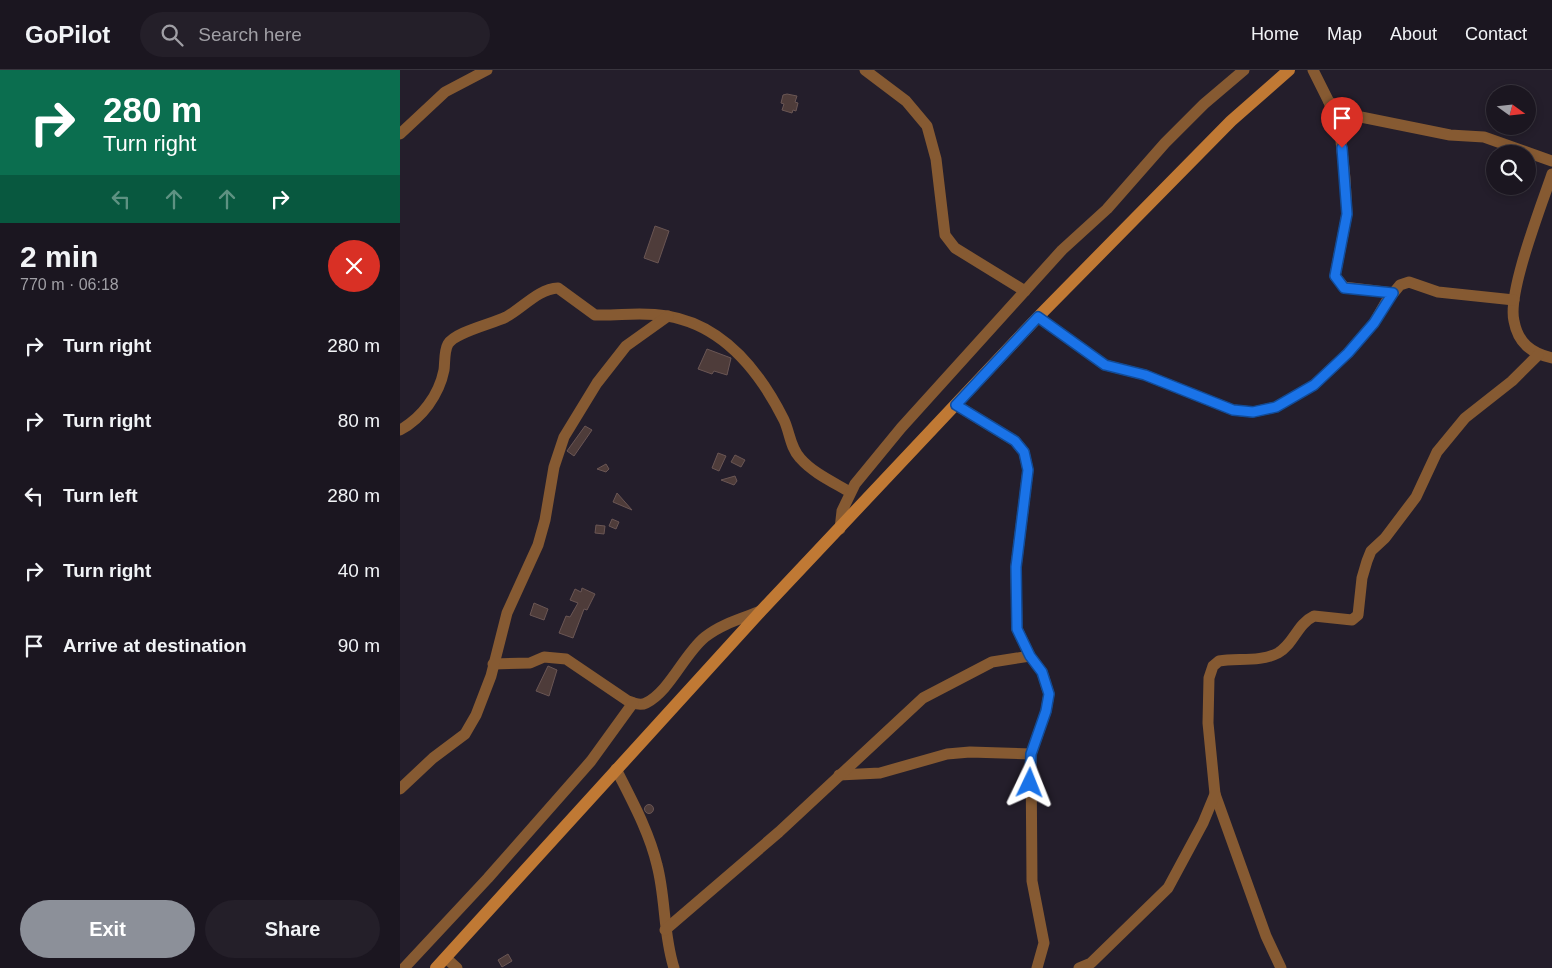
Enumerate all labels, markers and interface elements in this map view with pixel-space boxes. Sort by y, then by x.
search box [140,12,490,57]
text: GoPilot [25,21,110,48]
icon: search [158,21,186,49]
text: Search here [198,24,302,45]
text: Home [1251,24,1299,44]
text: Map [1327,24,1362,44]
text: About [1390,24,1437,44]
text: Contact [1465,24,1527,44]
north arrow [1486,85,1536,135]
map controls [1486,85,1536,195]
icon: right [20,90,85,155]
text: 280 m [103,90,202,129]
pin [1321,97,1363,148]
icon: arrive [1328,104,1356,132]
text: Turn right [103,131,196,156]
button: search [1486,145,1536,195]
icon: left [107,185,135,213]
icon: ahead [160,185,188,213]
icon: ahead [213,185,241,213]
icon: right [266,185,294,213]
text: 2 min [20,240,98,273]
button: close [328,240,380,292]
text: 770 m · 06:18 [20,276,119,293]
icon: right [20,332,48,360]
text: Turn right [63,335,151,356]
text: 280 m [327,335,380,356]
icon: right [20,407,48,435]
text: Turn right [63,410,151,431]
text: 80 m [338,410,380,431]
icon: left [20,482,48,510]
text: Turn left [63,485,138,506]
text: 280 m [327,485,380,506]
icon: right [20,557,48,585]
text: Turn right [63,560,151,581]
text: 40 m [338,560,380,581]
icon: arrive [20,632,48,660]
text: Arrive at destination [63,635,247,656]
text: 90 m [338,635,380,656]
position arrow [1003,756,1055,808]
button: Exit [20,900,195,958]
button: Share [205,900,380,958]

